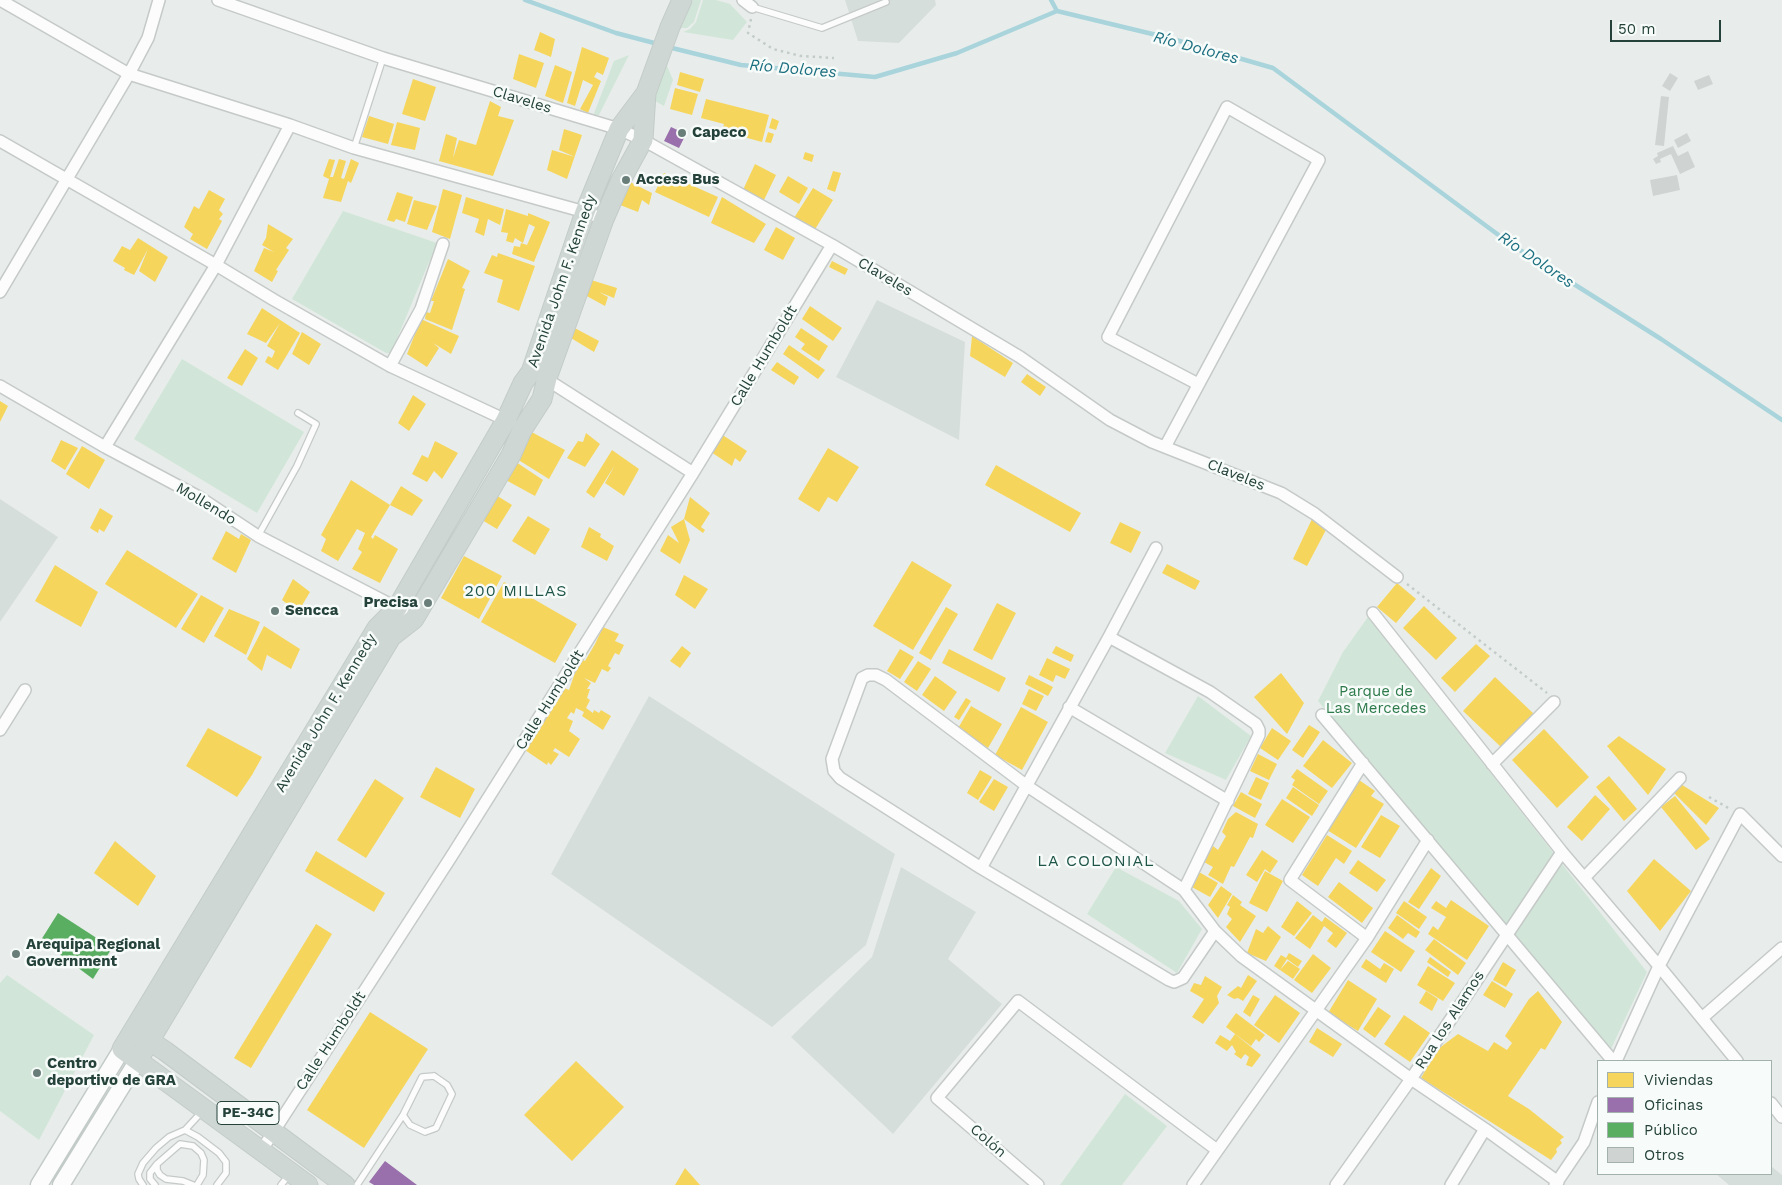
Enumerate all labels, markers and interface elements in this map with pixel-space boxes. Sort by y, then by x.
scale bar [1612,10,1723,42]
text: 50 m [1618,20,1655,38]
water label: Río Dolores [1151,27,1241,69]
water label: Río Dolores [749,56,837,82]
street label: Claveles [490,83,554,117]
place label: Capeco [692,124,746,142]
marker: Capeco [676,127,688,139]
place label: Access Bus [636,171,719,189]
marker: Access Bus [620,174,632,186]
street label: Avenida John F. Kennedy [524,192,600,370]
water label: Río Dolores [1494,228,1578,292]
street label: Claveles [854,254,916,300]
street label: Calle Humboldt [727,302,801,410]
street label: Claveles [1204,455,1268,495]
street label: Mollendo [173,479,239,529]
district label: 200 MILLAS [463,581,569,601]
place label: Precisa [363,594,418,612]
marker: Precisa [422,597,434,609]
place label: Sencca [285,602,338,620]
marker: Sencca [269,605,281,617]
street label: Avenida John F. Kennedy [271,630,381,796]
street label: Calle Humboldt [512,647,588,753]
park label: Parque de Las Mercedes [1326,683,1426,718]
district label: LA COLONIAL [1036,851,1156,871]
place label: Arequipa Regional Government [26,936,160,971]
marker: Arequipa Regional Government [10,948,22,960]
street label: Rua los Alamos [1412,968,1488,1072]
street label: Calle Humboldt [292,988,370,1094]
place label: Centro deportivo de GRA [47,1055,176,1090]
legend [1597,1060,1772,1175]
marker: Centro deportivo de GRA [31,1067,43,1079]
text: Viviendas [1644,1071,1713,1089]
text: Oficinas [1644,1096,1703,1114]
road number: PE-34C [217,1102,279,1124]
street label: Colón [966,1120,1010,1162]
text: Público [1644,1121,1698,1139]
text: Otros [1644,1146,1684,1164]

